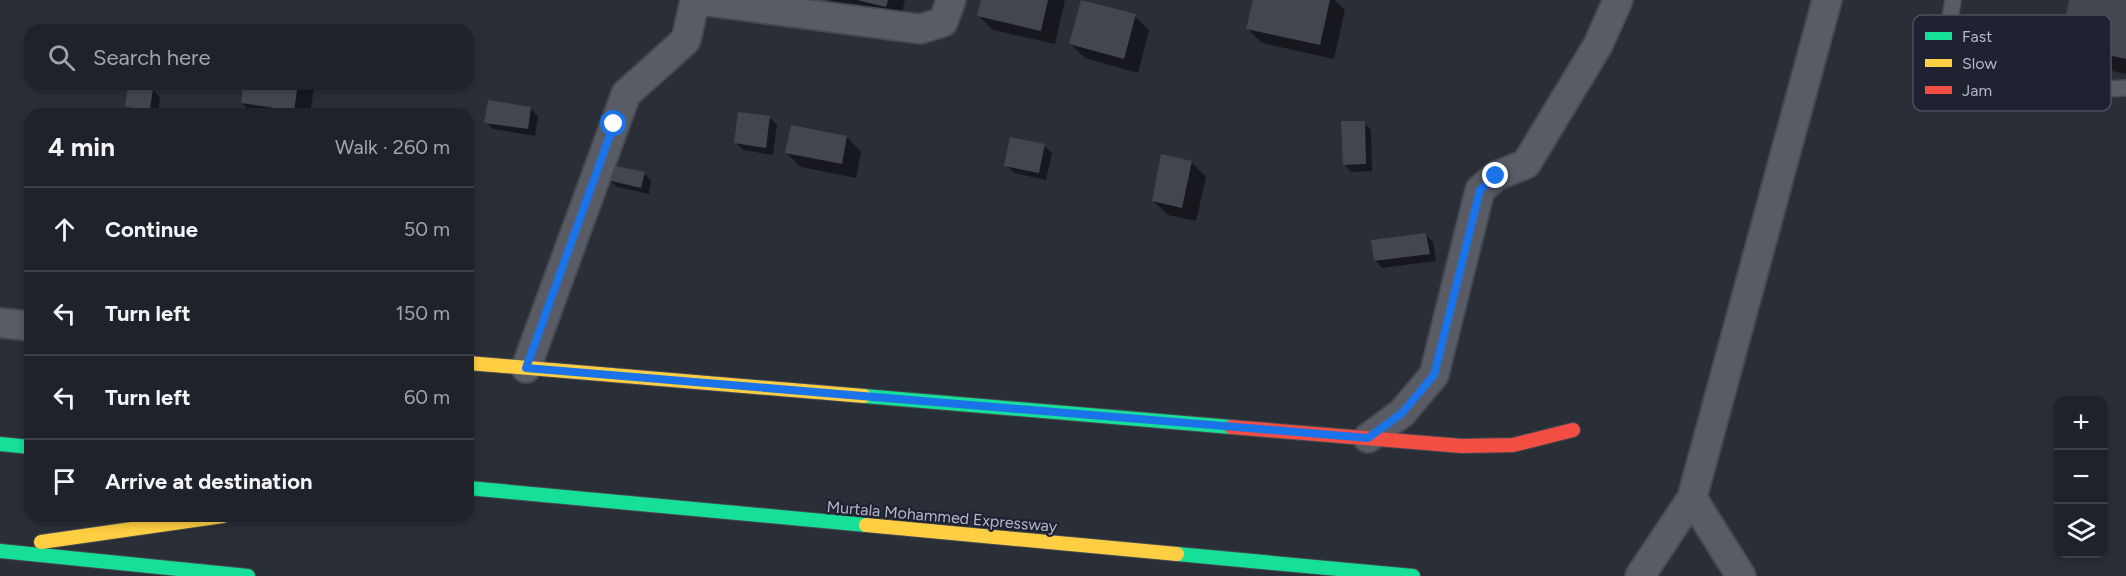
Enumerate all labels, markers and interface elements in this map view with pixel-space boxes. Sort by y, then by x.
legend [1913,15,2111,111]
search box [24,24,474,90]
text: Fast [1962,27,1992,46]
icon: search [45,41,78,74]
text: Search here [93,44,211,71]
text: Slow [1962,54,1997,73]
text: Jam [1962,81,1992,100]
route start [600,110,626,136]
text: 4 min [48,131,115,163]
text: Walk · 260 m [335,135,450,159]
route end [1482,162,1508,188]
icon: ahead [48,213,81,246]
text: Continue [105,216,198,243]
text: 50 m [404,217,450,241]
icon: left [48,297,81,330]
text: Turn left [105,300,191,327]
text: 150 m [395,301,450,325]
icon: left [48,381,81,414]
text: Turn left [105,384,191,411]
text: 60 m [404,385,450,409]
map controls [2054,396,2108,558]
button: + [2054,396,2108,450]
button: − [2054,450,2108,504]
icon: arrive [48,465,81,498]
text: Arrive at destination [105,468,313,495]
street label: Murtala Mohammed Expressway [826,497,1059,536]
button: layers [2054,504,2108,558]

